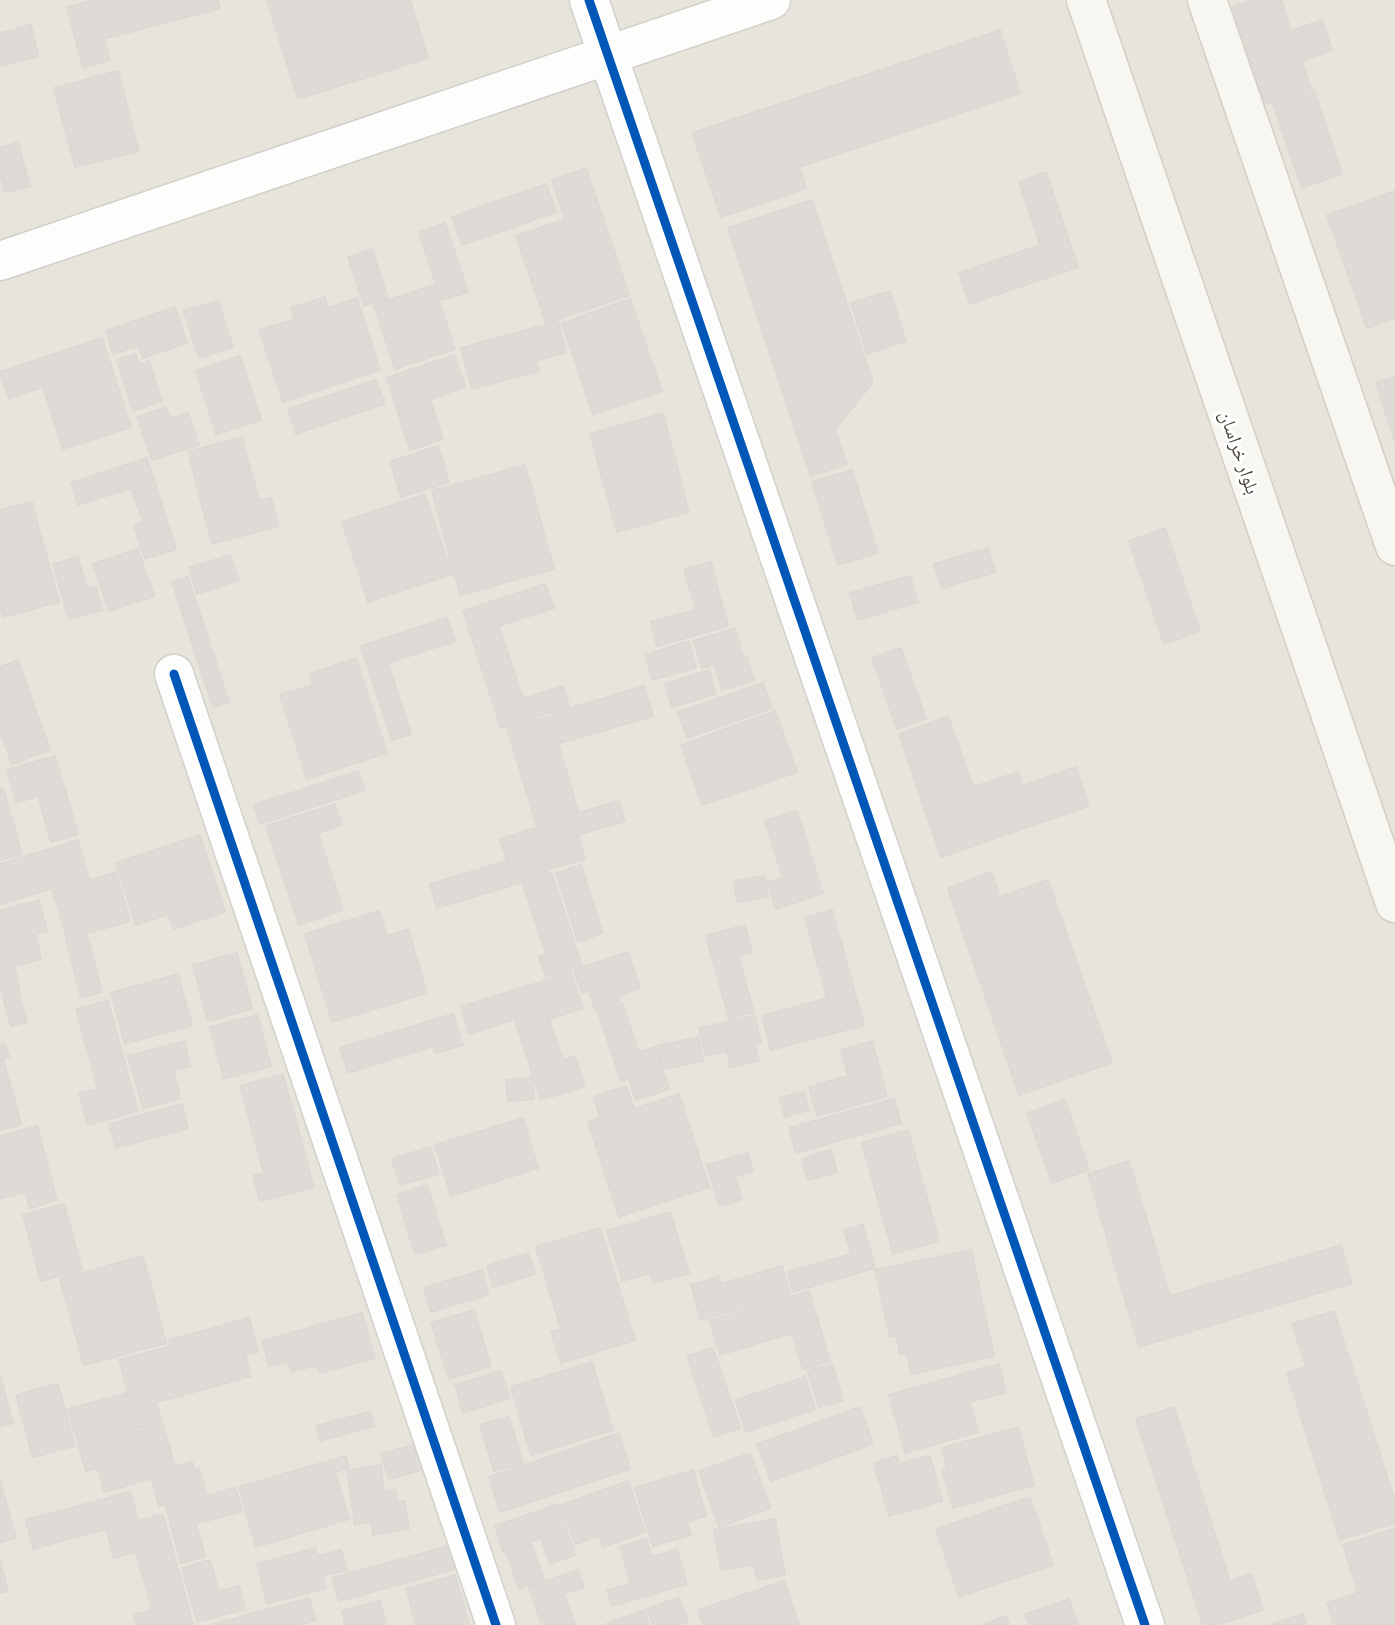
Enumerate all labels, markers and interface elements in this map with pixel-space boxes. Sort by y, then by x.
street label: بلوار خراسان [1214,407,1266,497]

